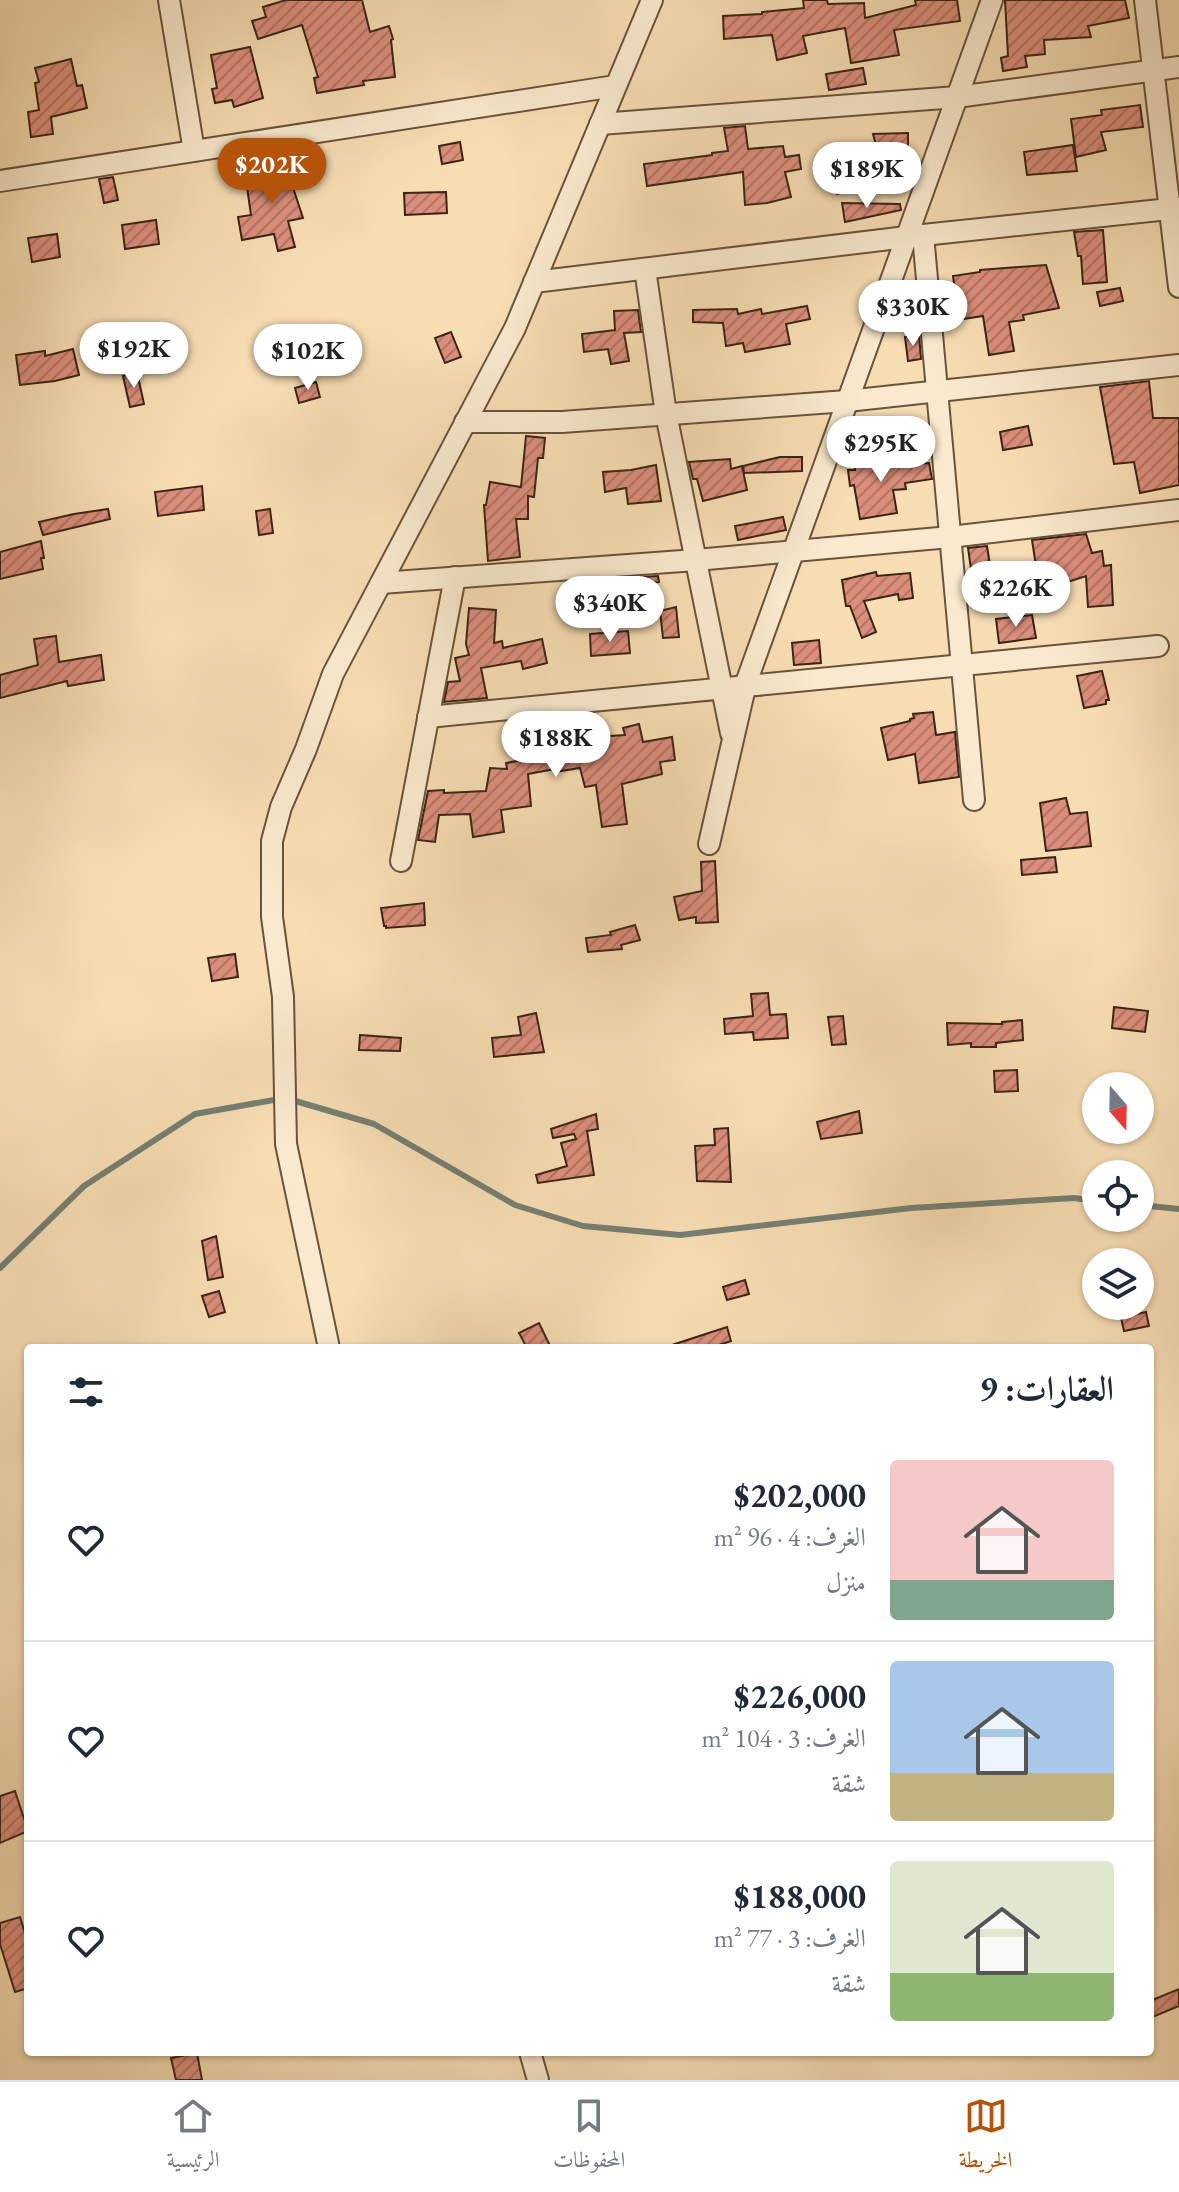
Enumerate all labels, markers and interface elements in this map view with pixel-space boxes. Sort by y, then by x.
pin: $202K [216,138,328,206]
pin: $189K [811,142,923,210]
text: $202K [235,147,309,181]
text: $189K [830,151,904,185]
pin: $330K [857,280,969,348]
text: $330K [876,289,950,323]
pin: $192K [78,322,190,390]
pin: $102K [252,324,364,392]
text: $192K [97,331,171,365]
text: $102K [271,333,345,367]
pin: $295K [825,416,937,484]
text: $295K [844,425,918,459]
pin: $226K [960,561,1072,629]
text: $226K [979,570,1053,604]
pin: $340K [554,576,666,644]
text: $340K [573,585,647,619]
pin: $188K [500,711,612,779]
text: $188K [519,720,593,754]
north arrow [1082,1072,1154,1144]
map controls [1082,1072,1154,1320]
button: locate [1082,1160,1154,1232]
button: layers [1082,1248,1154,1320]
text: العقارات: 9 [980,1366,1114,1410]
icon: filters [64,1370,108,1414]
text: $202,000 [734,1473,866,1517]
icon: home [954,1492,1050,1588]
icon: heart [64,1518,108,1562]
text: الغرف: 4 · 96 m² [714,1520,866,1554]
text: منزل [826,1565,866,1599]
text: $226,000 [734,1674,866,1718]
icon: home [954,1693,1050,1789]
icon: heart [64,1719,108,1763]
text: الغرف: 3 · 104 m² [701,1721,866,1755]
text: شقة [832,1766,866,1800]
text: $188,000 [734,1874,866,1918]
icon: home [954,1893,1050,1989]
icon: heart [64,1919,108,1963]
text: الغرف: 3 · 77 m² [714,1921,866,1955]
text: شقة [832,1966,866,2000]
tab: الرئيسية [167,2094,220,2181]
tab: المحفوظات [553,2094,625,2181]
tab: الخريطة [959,2094,1012,2181]

